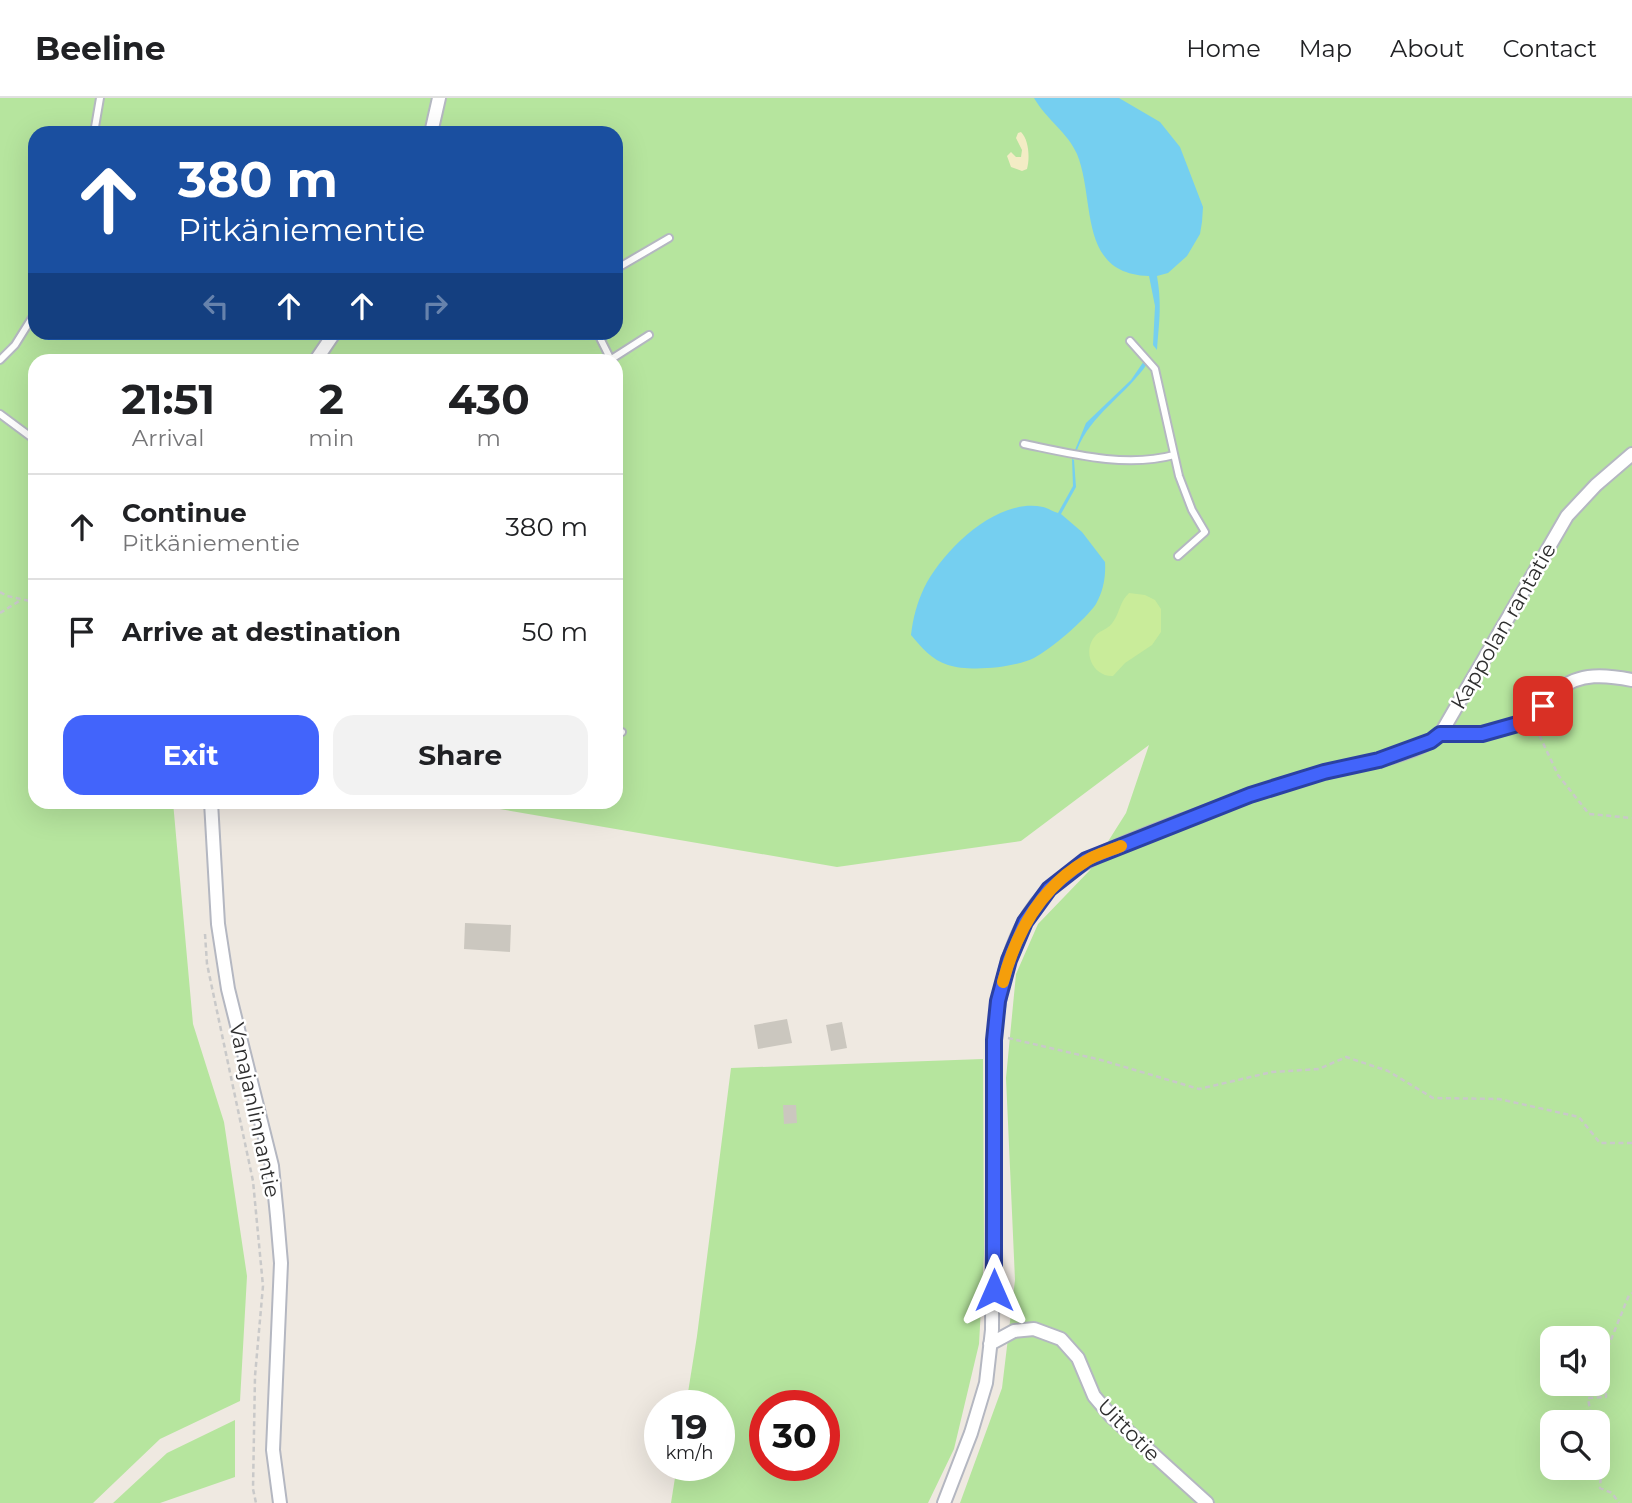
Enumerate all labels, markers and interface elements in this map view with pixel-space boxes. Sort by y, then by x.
text: Beeline [35,28,166,68]
text: Home [1186,34,1261,63]
text: Map [1299,34,1352,63]
text: About [1390,34,1464,63]
text: Contact [1502,34,1597,63]
text: 380 m [178,150,338,209]
icon: ahead [63,154,154,245]
text: Pitkäniementie [178,210,425,249]
icon: left [197,287,235,325]
icon: ahead [270,287,308,325]
icon: ahead [343,287,381,325]
icon: right [416,287,454,325]
text: 21:51 [121,373,215,425]
text: 2 [319,373,344,425]
text: 430 [448,373,530,425]
text: Arrival [132,424,204,452]
text: min [308,424,354,452]
text: m [476,424,501,452]
text: Continue [122,497,247,529]
icon: ahead [63,508,101,546]
text: 380 m [505,511,588,543]
text: Pitkäniementie [122,529,300,557]
street label: Kappolan rantatie [1445,538,1561,714]
icon: arrive [63,613,101,651]
text: Arrive at destination [122,616,401,648]
text: 50 m [522,616,588,648]
pin [1513,676,1573,736]
icon: arrive [1524,687,1562,725]
button: Exit [63,715,319,795]
button: Share [333,715,588,795]
street label: Vanajanlinnantie [224,1020,286,1200]
position arrow [957,1253,1031,1327]
map controls [1540,1326,1610,1480]
button: sound [1540,1326,1610,1396]
speed limit sign: 30 [749,1390,840,1481]
street label: Uittotie [1092,1393,1166,1467]
text: 19 [671,1405,708,1448]
button: search [1540,1410,1610,1480]
text: km/h [665,1442,714,1464]

